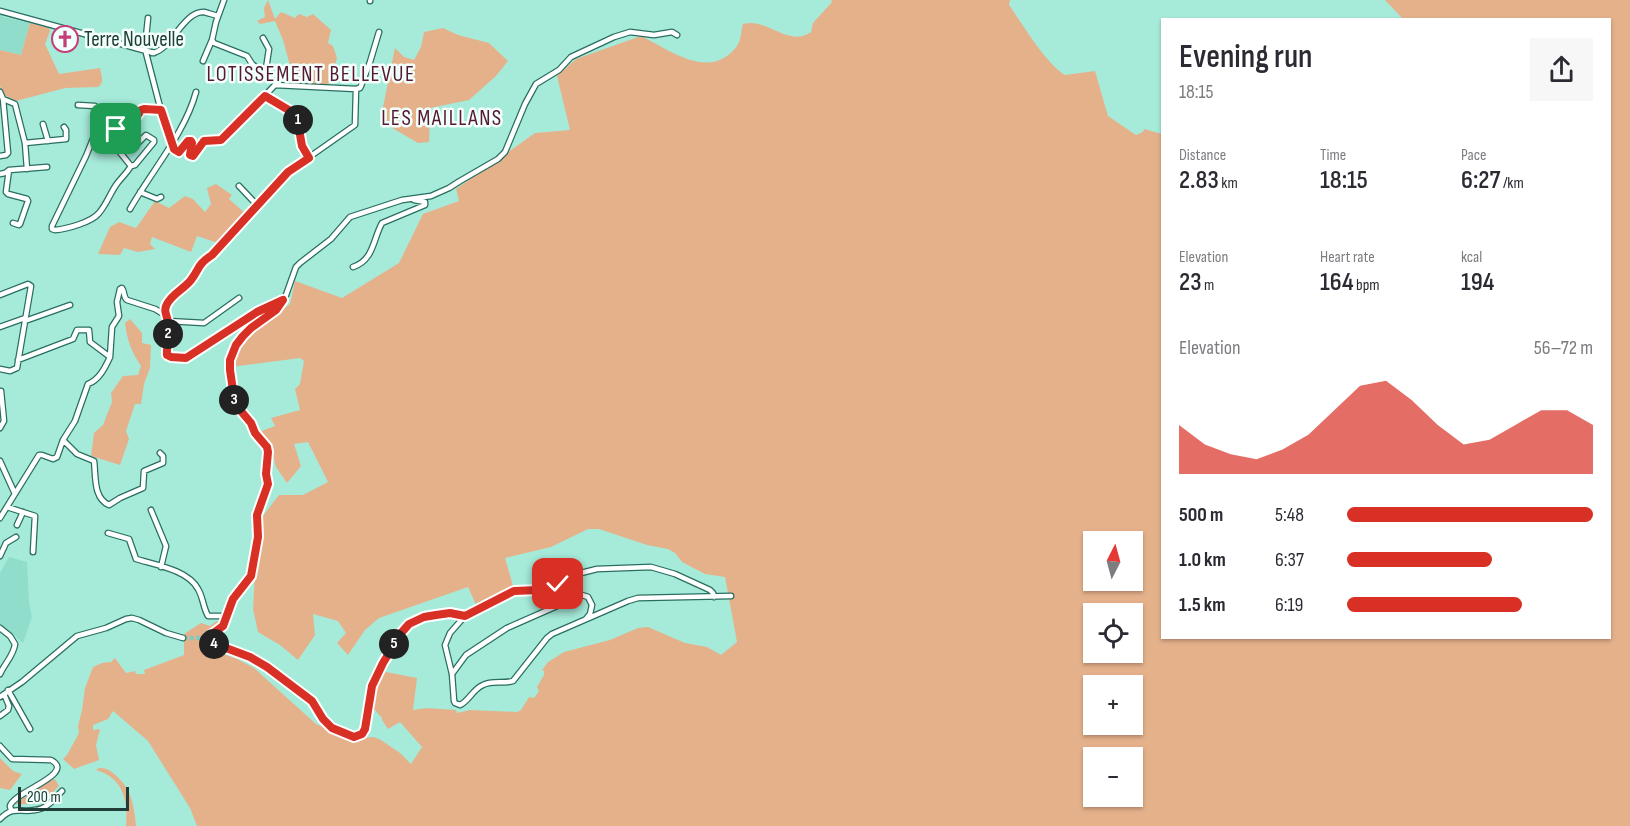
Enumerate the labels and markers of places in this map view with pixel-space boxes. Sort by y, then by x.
church icon: Terre Nouvelle [50,24,80,54]
place label: Terre Nouvelle [84,27,184,52]
pin [90,103,141,154]
pin: 1 [283,105,313,135]
pin: 2 [153,319,183,349]
pin: 3 [219,385,249,415]
pin [532,558,583,609]
pin: 4 [199,629,229,659]
pin: 5 [379,629,409,659]

